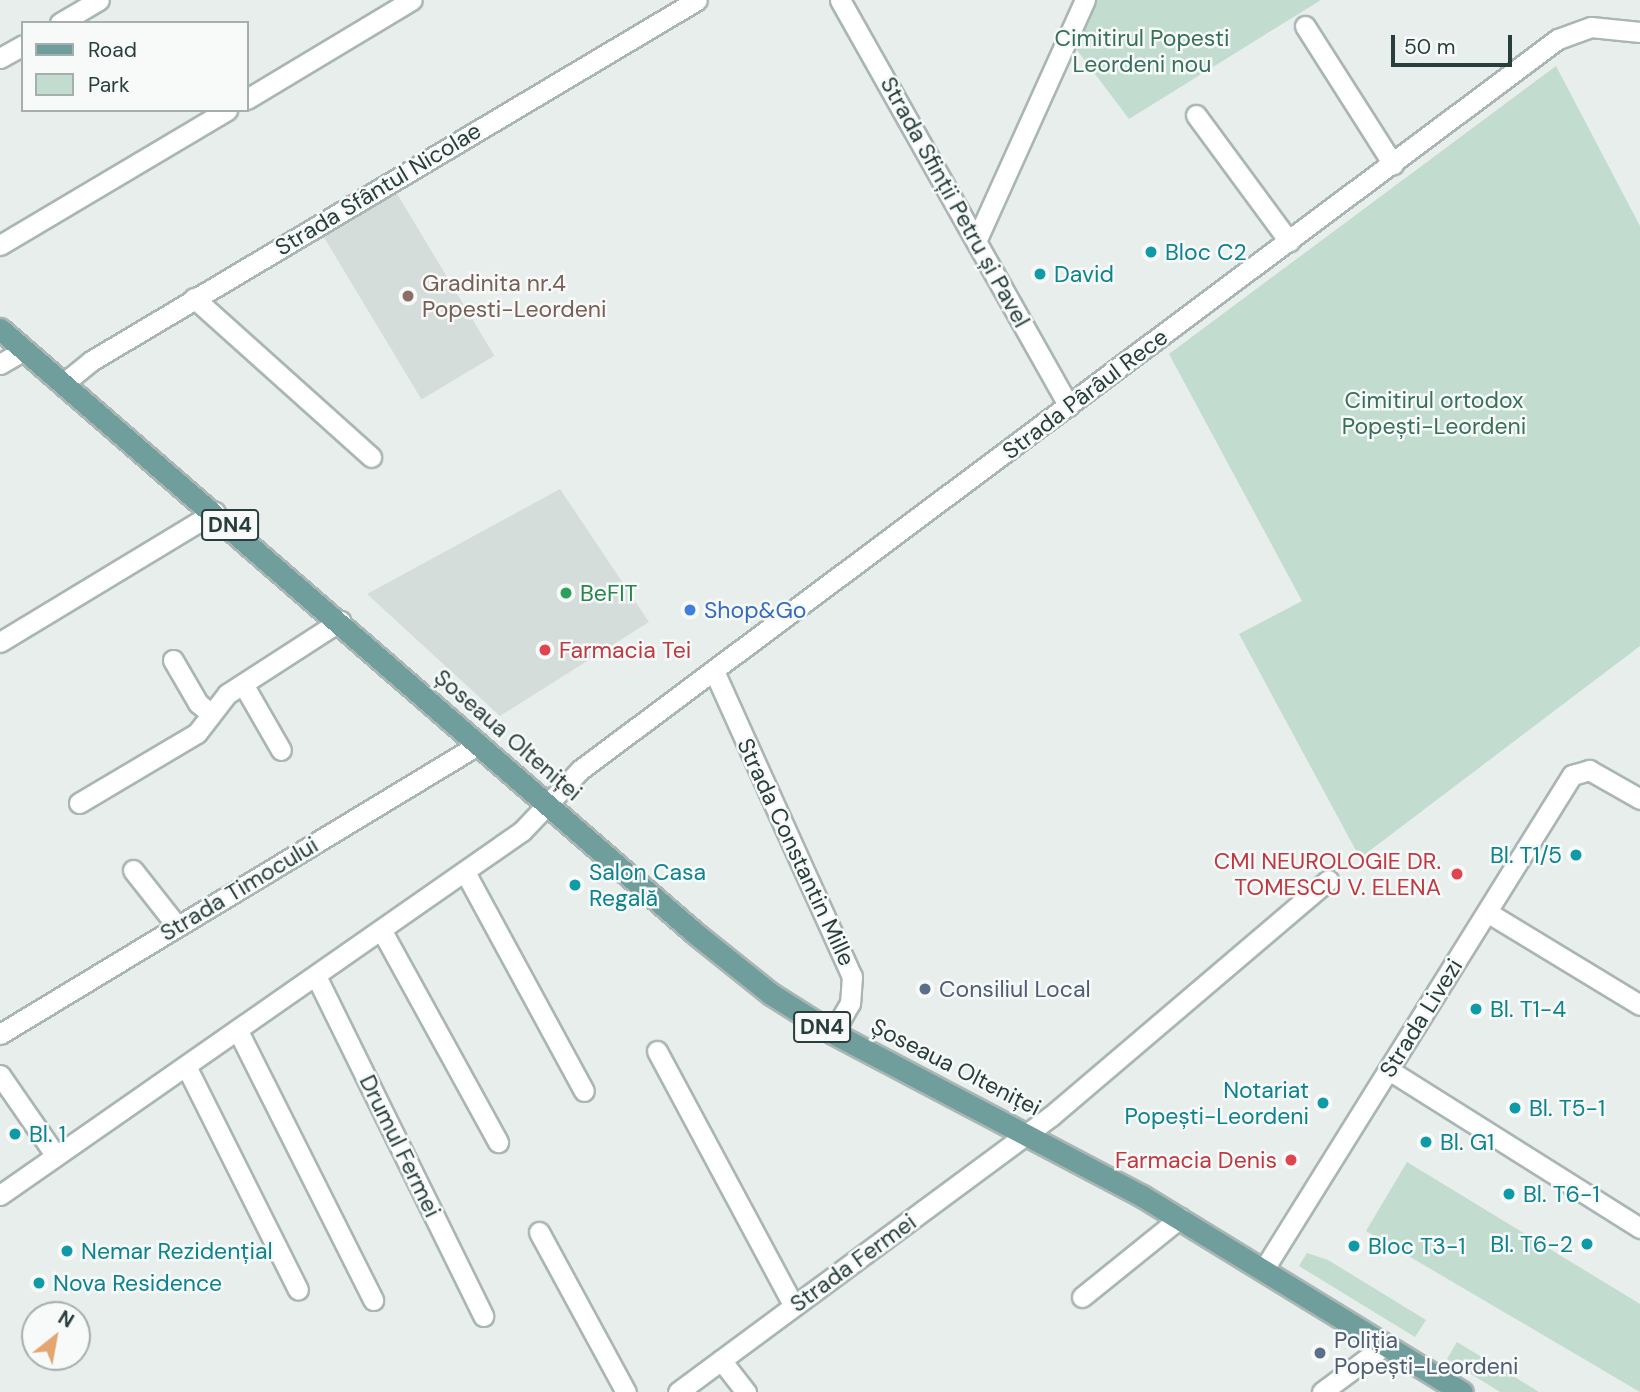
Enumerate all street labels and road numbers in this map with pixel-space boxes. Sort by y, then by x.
street label: Strada Sfinții Petru și Pavel [875,72,1035,332]
street label: Strada Sfântul Nicolae [270,117,486,261]
street label: Strada Pârâul Rece [997,323,1173,465]
road number: DN4 [200,508,260,542]
street label: Șoseaua Olteniței [429,663,587,807]
street label: Strada Constantin Mille [731,734,861,970]
street label: Strada Timocului [155,831,323,947]
street label: Strada Livezi [1374,954,1468,1082]
road number: DN4 [792,1010,852,1044]
street label: Șoseaua Olteniței [867,1012,1045,1122]
street label: Drumul Fermei [354,1070,446,1222]
street label: Strada Fermei [785,1208,921,1318]

